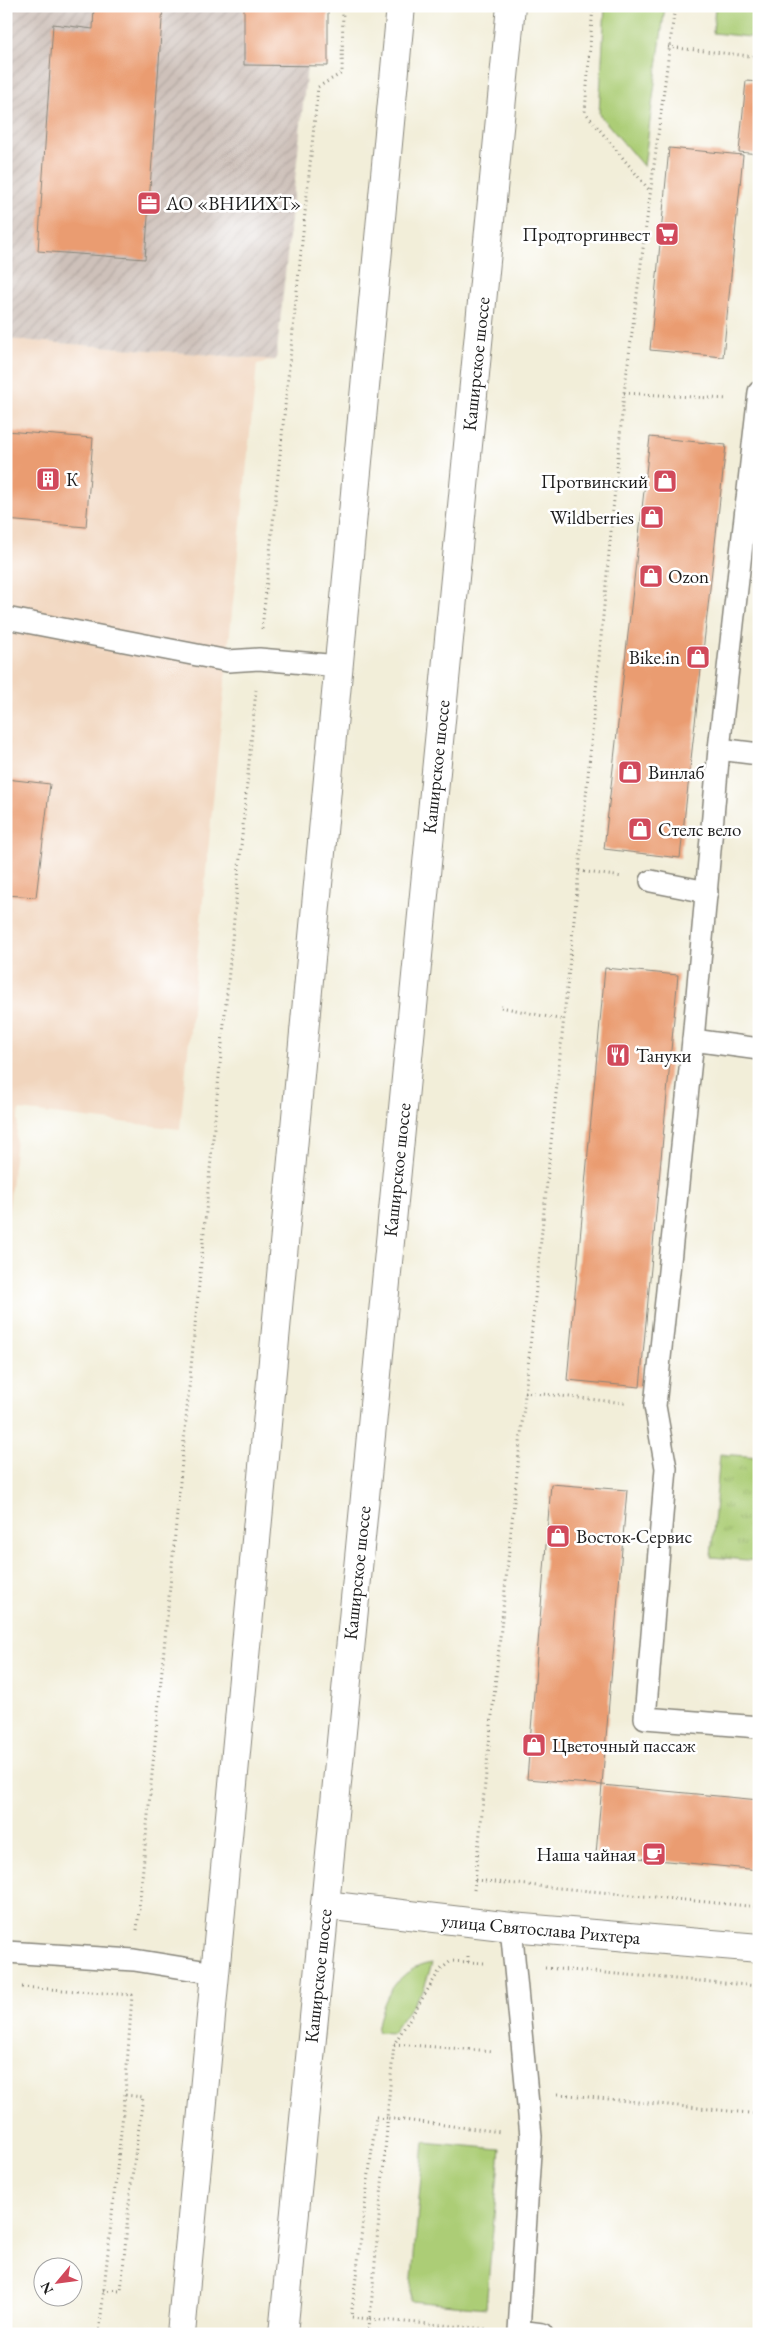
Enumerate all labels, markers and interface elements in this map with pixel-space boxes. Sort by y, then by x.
office icon: АО «ВНИИХТ» [136,190,162,216]
place label: АО «ВНИИХТ» [165,191,301,216]
supermarket icon: Продторгинвест [654,221,680,247]
place label: Продторгинвест [522,222,650,247]
street label: Каширское шоссе [457,296,495,432]
building icon: К [35,466,61,492]
place label: К [66,467,79,492]
shop icon: Протвинский [652,468,678,494]
place label: Протвинский [541,469,648,494]
shop icon: Wildberries [639,504,665,530]
place label: Wildberries [550,505,634,530]
shop icon: Ozon [638,563,664,589]
place label: Ozon [668,564,709,589]
shop icon: Bike.in [685,644,711,670]
place label: Bike.in [629,645,680,670]
street label: Каширское шоссе [417,699,455,835]
shop icon: Винлаб [617,759,643,785]
place label: Винлаб [648,760,705,785]
shop icon: Стелс вело [627,816,653,842]
place label: Стелс вело [658,817,741,842]
restaurant icon: Тануки [605,1042,631,1068]
place label: Тануки [636,1043,692,1068]
street label: Каширское шоссе [378,1102,416,1238]
street label: Каширское шоссе [338,1505,376,1641]
shop icon: Восток-Сервис [545,1523,571,1549]
place label: Восток-Сервис [576,1524,693,1549]
shop icon: Цветочный пассаж [521,1732,547,1758]
place label: Цветочный пассаж [552,1733,697,1758]
cafe icon: Наша чайная [641,1841,667,1867]
place label: Наша чайная [536,1842,636,1867]
street label: Каширское шоссе [299,1908,337,2044]
street label: улица Святослава Рихтера [440,1908,642,1950]
north arrow [32,2258,82,2308]
text: N [36,2278,57,2298]

